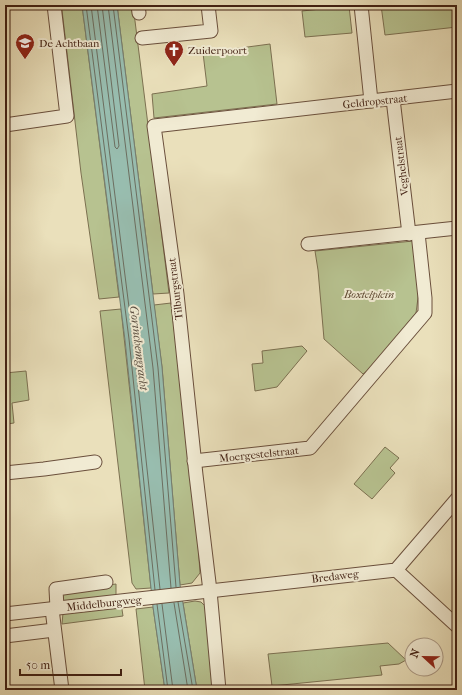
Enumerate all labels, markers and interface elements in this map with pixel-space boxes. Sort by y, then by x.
school or university icon: De Achtbaan [14,32,36,60]
place label: De Achtbaan [39,37,100,50]
church icon: Zuiderpoort [163,39,185,67]
place label: Zuiderpoort [188,44,247,57]
street label: Geldropstraat [342,92,408,111]
street label: Veghelstraat [391,136,412,197]
street label: Tilburgstraat [165,257,186,321]
park label: Boxtelplein [343,288,394,301]
water label: Gorinchemgracht [127,305,151,392]
street label: Moergestelstraat [219,444,300,465]
street label: Bredaweg [311,567,359,586]
street label: Middelburgweg [66,593,142,614]
north arrow [404,637,444,677]
text: N [408,647,423,660]
scale bar [20,651,121,677]
text: 50 m [26,658,50,672]

